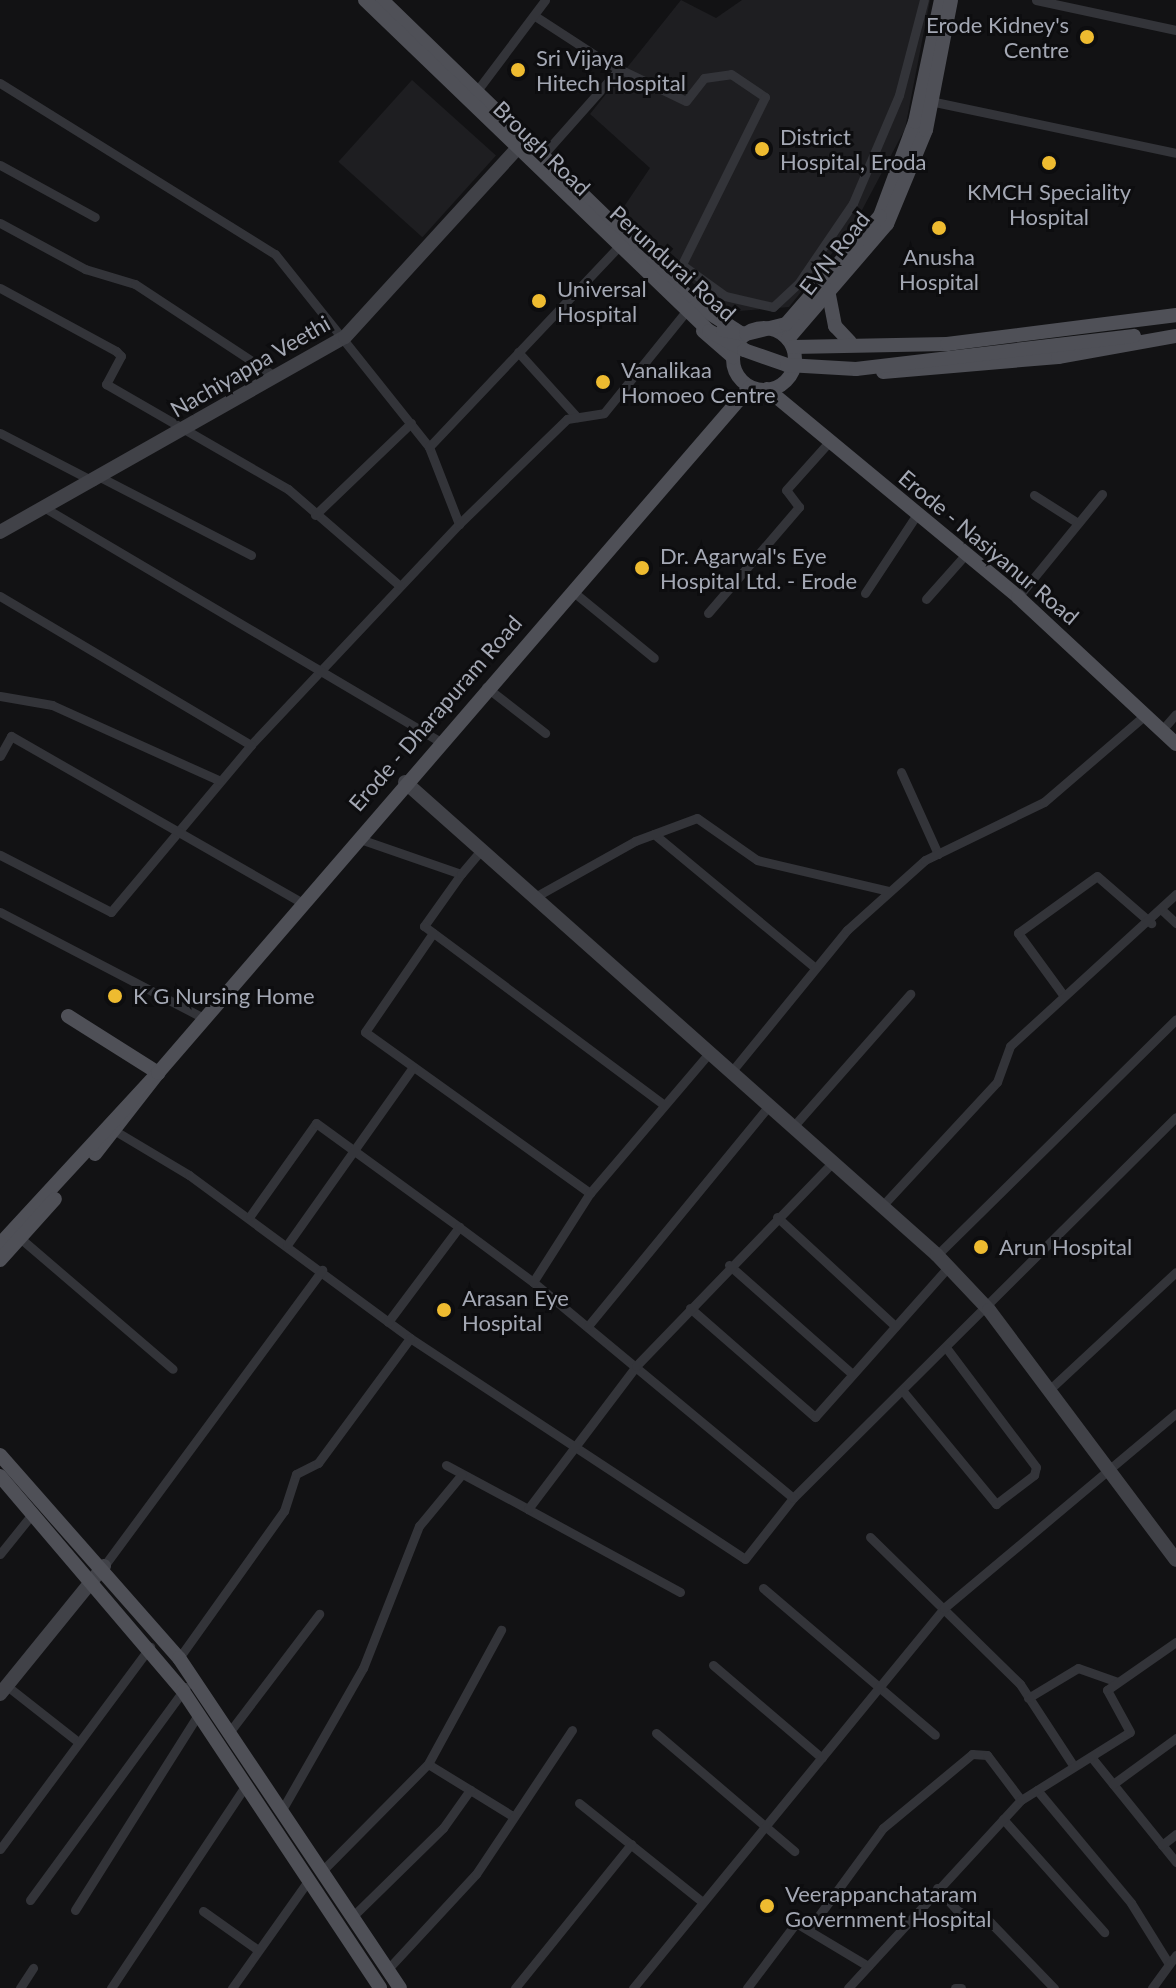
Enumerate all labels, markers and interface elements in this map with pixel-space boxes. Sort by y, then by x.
place label: Erode Kidney's Centre [926,11,1069,62]
marker: Erode Kidney's Centre [1076,26,1098,48]
place label: Sri Vijaya Hitech Hospital [536,44,686,96]
marker: Sri Vijaya Hitech Hospital [507,59,529,81]
street label: Brough Road [488,95,596,201]
place label: District Hospital, Eroda [780,123,926,174]
marker: District Hospital, Eroda [751,138,773,160]
marker: KMCH Speciality Hospital [1038,152,1060,174]
place label: KMCH Speciality Hospital [967,178,1131,230]
street label: Perundurai Road [605,200,741,326]
street label: EVN Road [793,206,875,300]
marker: Anusha Hospital [928,217,950,239]
place label: Anusha Hospital [899,243,979,294]
place label: Universal Hospital [557,275,647,326]
marker: Universal Hospital [528,290,550,312]
street label: Nachiyappa Veethi [165,309,335,423]
place label: Vanalikaa Homoeo Centre [621,356,775,408]
marker: Vanalikaa Homoeo Centre [592,371,614,393]
street label: Erode - Nasiyanur Road [894,464,1084,630]
place label: Dr. Agarwal's Eye Hospital Ltd. - Erode [660,542,857,594]
marker: Dr. Agarwal's Eye Hospital Ltd. - Erode [631,557,653,579]
street label: Erode - Dharapuram Road [343,610,527,816]
place label: K G Nursing Home [133,983,315,1009]
marker: K G Nursing Home [104,985,126,1007]
place label: Arun Hospital [999,1234,1132,1260]
marker: Arun Hospital [970,1236,992,1258]
place label: Arasan Eye Hospital [462,1284,569,1336]
marker: Arasan Eye Hospital [433,1299,455,1321]
place label: Veerappanchataram Government Hospital [785,1880,991,1932]
marker: Veerappanchataram Government Hospital [756,1895,778,1917]

